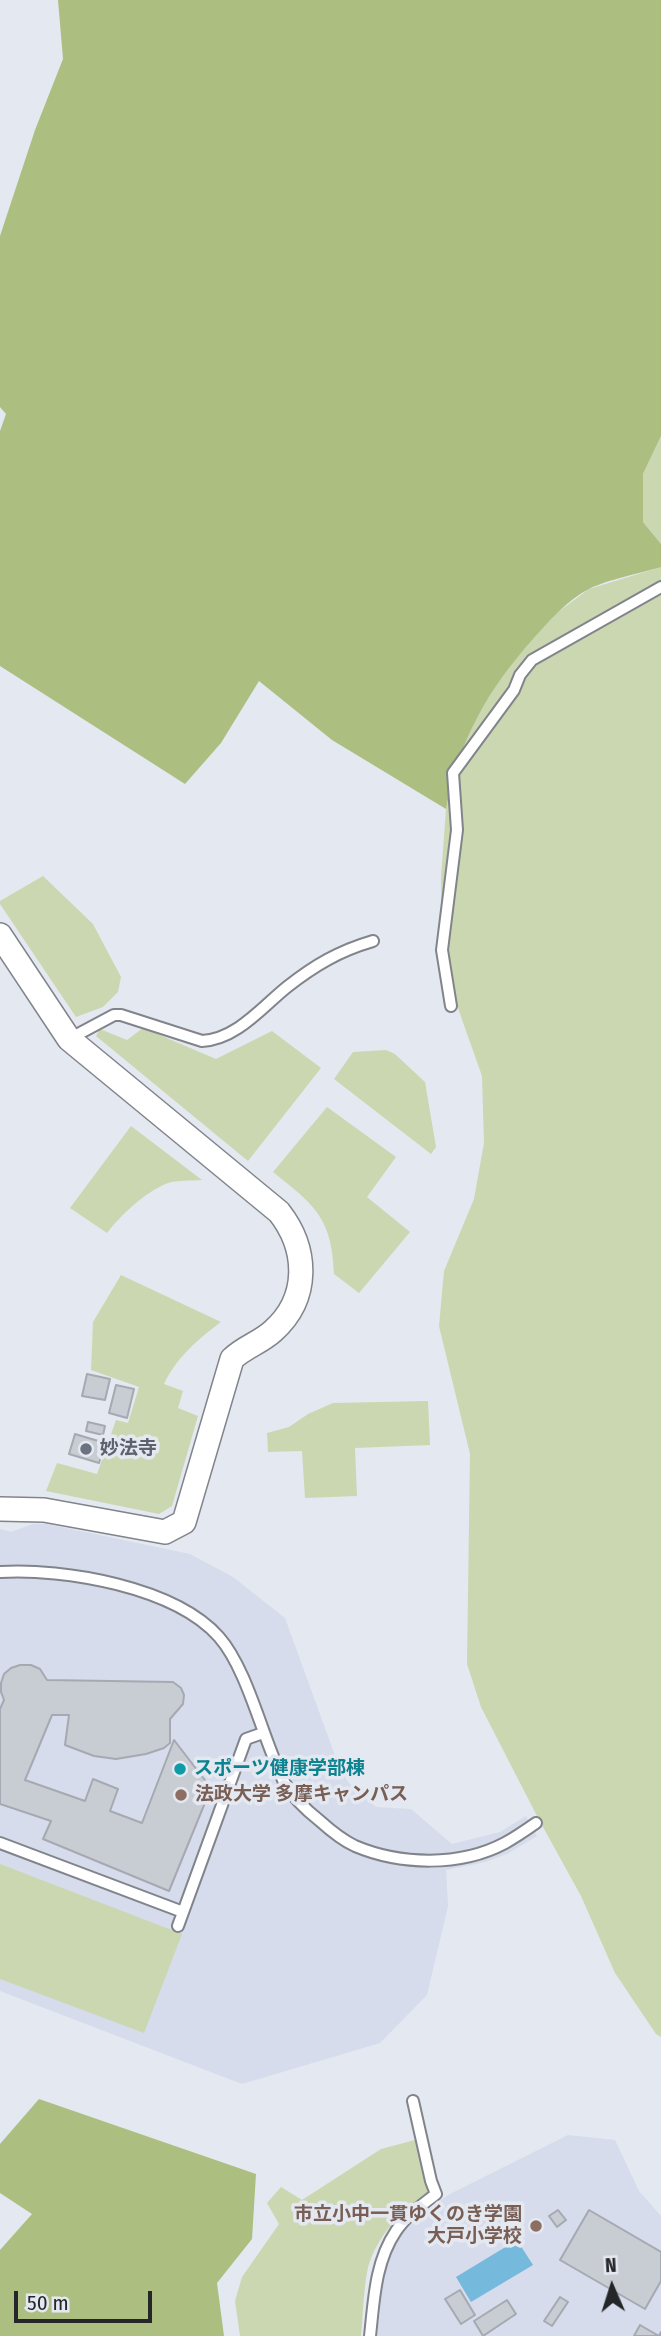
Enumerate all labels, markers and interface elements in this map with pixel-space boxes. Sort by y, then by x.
place label: 妙法寺 [100,1438,157,1460]
marker: 妙法寺 [78,1441,94,1457]
place label: スポーツ健康学部棟 [194,1758,365,1780]
marker: スポーツ健康学部棟 [172,1761,188,1777]
place label: 法政大学 多摩キャンパス [195,1784,408,1806]
marker: 法政大学 多摩キャンパス [173,1787,189,1803]
place label: 市立小中一貫ゆくのき学園 大戸小学校 [294,2204,522,2248]
marker: 市立小中一貫ゆくのき学園 大戸小学校 [528,2218,544,2234]
north arrow [577,2252,647,2322]
text: N [605,2254,617,2277]
scale bar [18,2276,156,2320]
text: 50 m [27,2290,69,2316]

